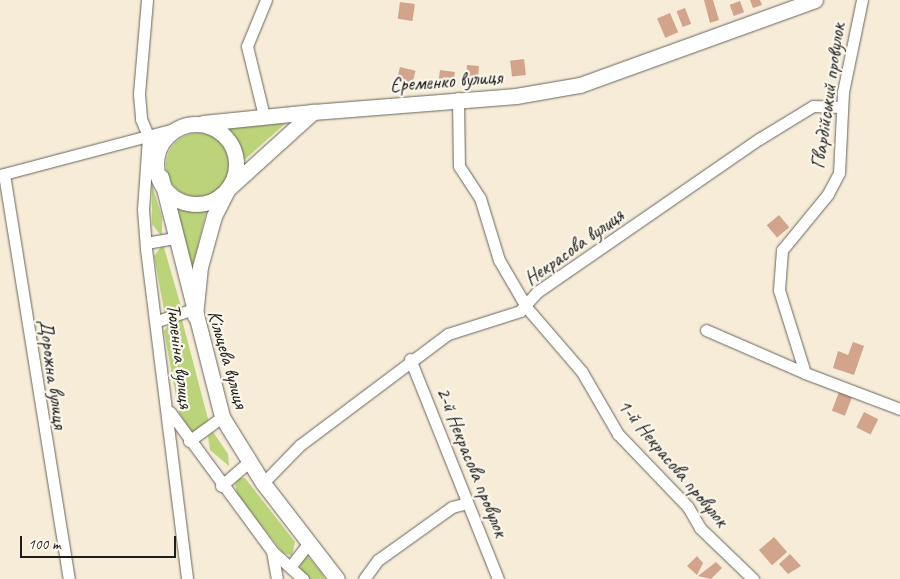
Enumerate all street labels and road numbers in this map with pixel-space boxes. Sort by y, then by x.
street label: Гвардійський провулок [806,22,850,170]
street label: Єременко вулиця [389,65,503,97]
street label: Некрасова вулиця [519,204,629,290]
street label: Тюленіна вулиця [162,302,198,410]
street label: Кільцева вулиця [202,307,254,411]
street label: Дорожна вулиця [33,318,73,430]
street label: 2-й Некрасова провулок [431,383,513,541]
street label: 1-й Некрасова провулок [612,394,734,532]

